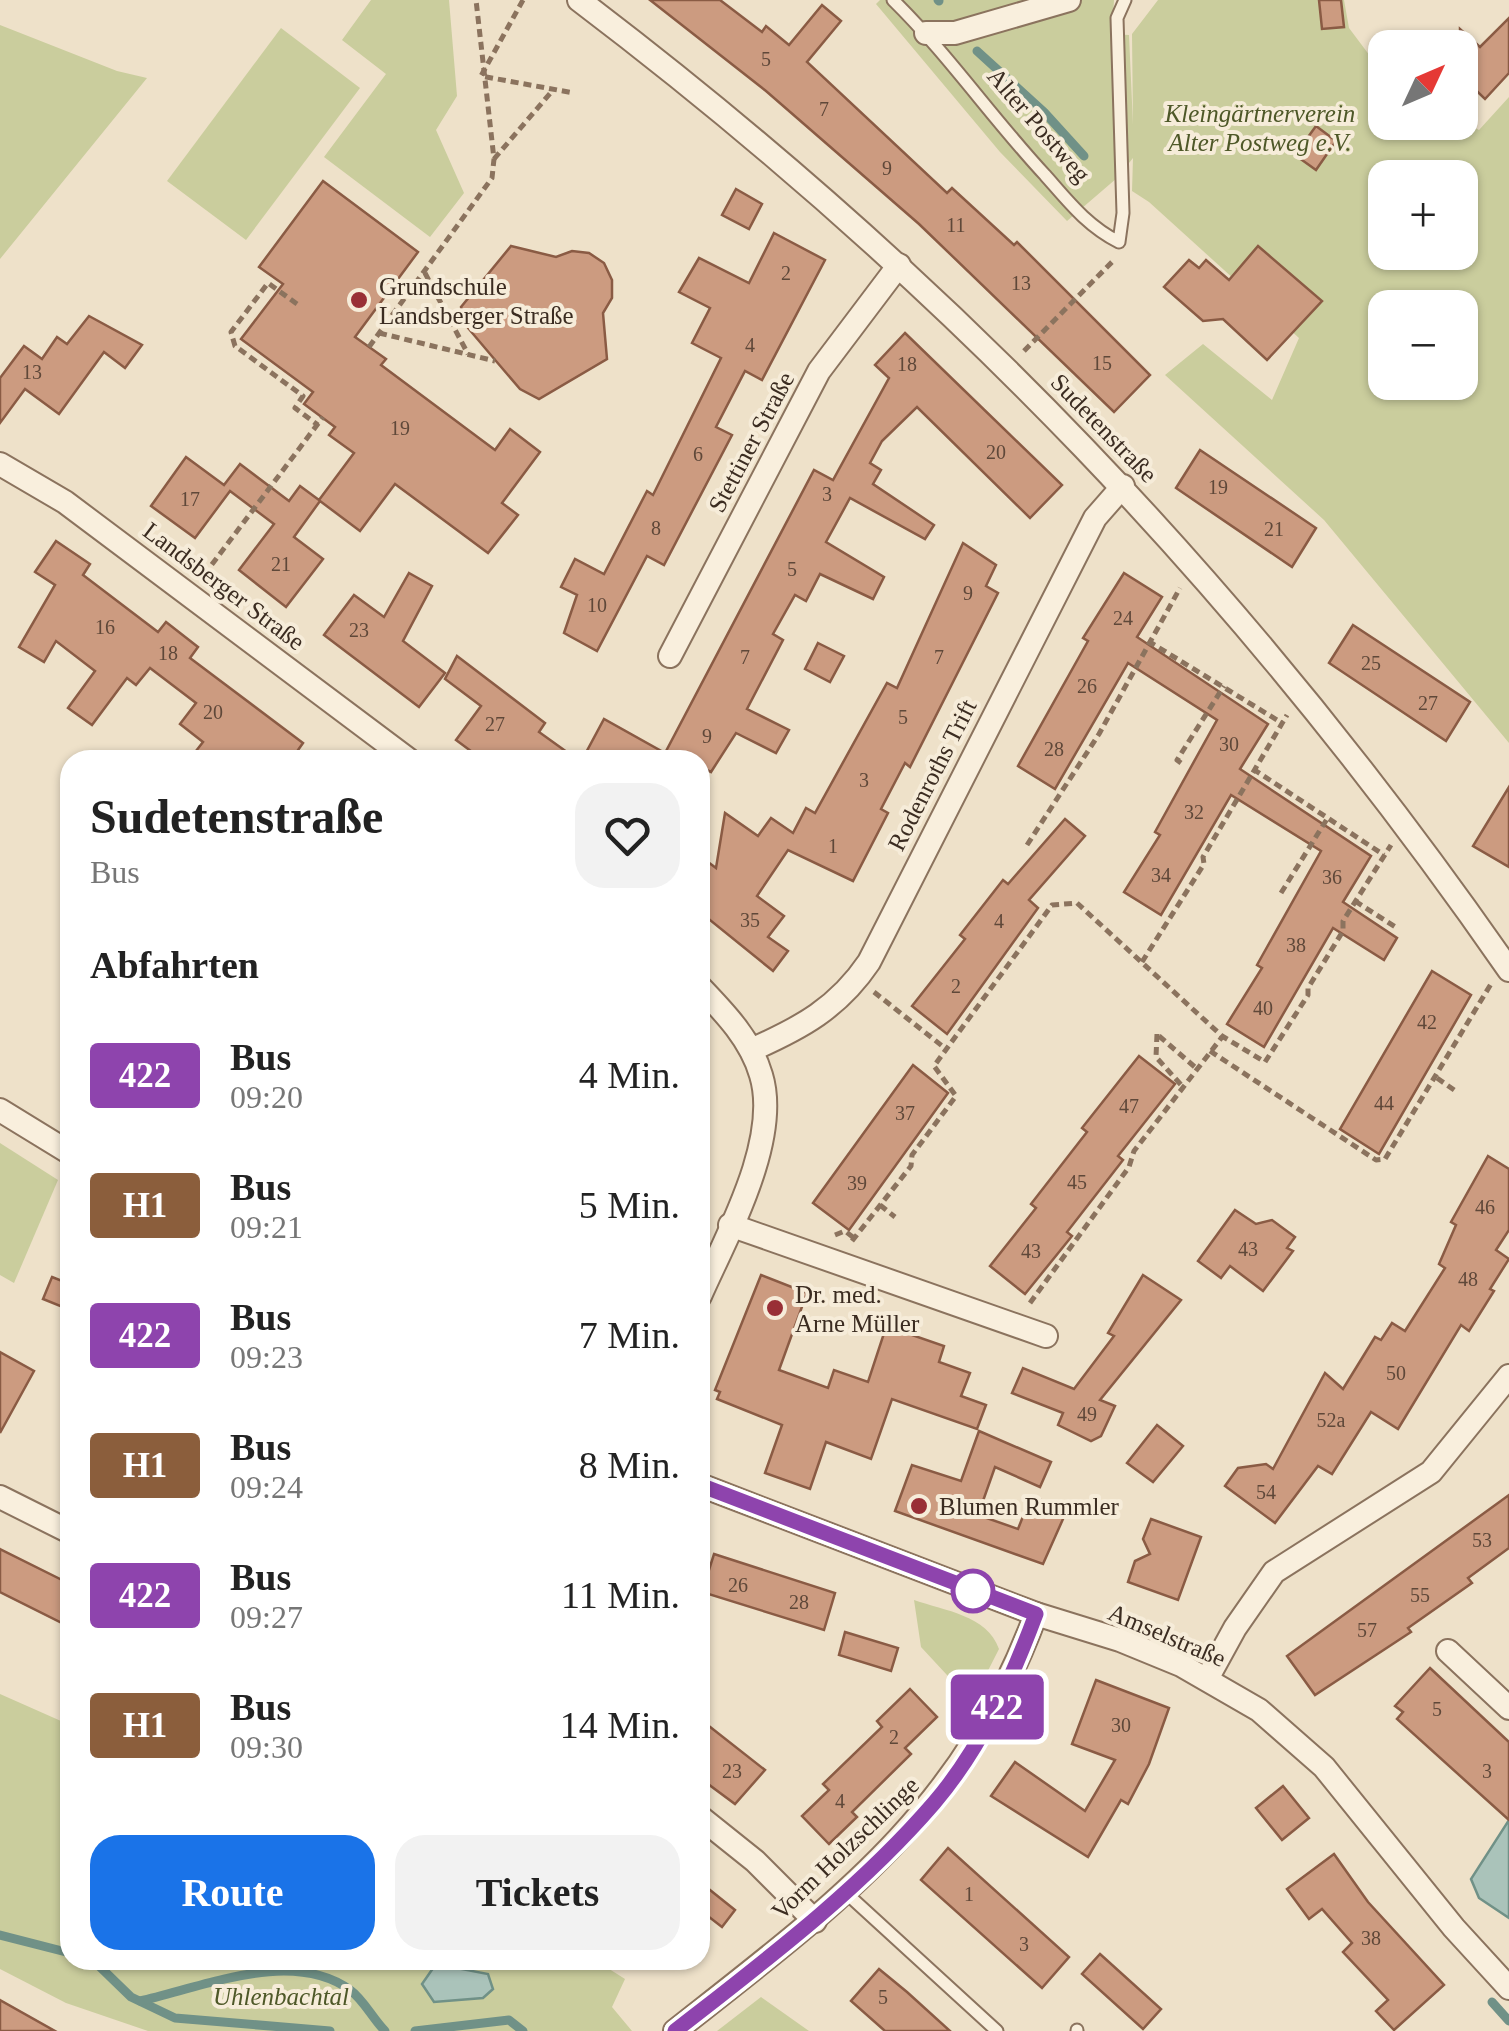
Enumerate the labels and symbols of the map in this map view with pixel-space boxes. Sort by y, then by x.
north arrow [1368,30,1478,140]
house number: 5 [761,48,771,70]
street label: Alter Postweg [982,62,1096,188]
house number: 7 [819,98,829,120]
park label: Kleingärtnerverein Alter Postweg e.V. [1164,100,1355,156]
house number: 9 [882,157,892,179]
house number: 11 [946,214,966,236]
house number: 2 [781,262,791,284]
house number: 13 [1011,272,1031,294]
place label: Grundschule Landsberger Straße [379,273,574,329]
marker: Grundschule Landsberger Straße [348,289,370,311]
house number: 4 [745,334,755,356]
house number: 15 [1092,352,1112,374]
house number: 18 [897,353,917,375]
house number: 13 [22,361,42,383]
street label: Stettiner Straße [703,367,799,517]
street label: Sudetenstraße [1046,368,1162,488]
house number: 19 [390,417,410,439]
house number: 20 [986,441,1006,463]
house number: 6 [693,443,703,465]
house number: 19 [1208,476,1228,498]
house number: 3 [822,483,832,505]
house number: 17 [180,488,200,510]
street label: Landsberger Straße [138,517,310,655]
house number: 8 [651,517,661,539]
house number: 21 [1264,518,1284,540]
house number: 21 [271,553,291,575]
house number: 5 [787,558,797,580]
house number: 9 [963,582,973,604]
house number: 10 [587,594,607,616]
house number: 24 [1113,607,1133,629]
house number: 16 [95,616,115,638]
house number: 23 [349,619,369,641]
house number: 18 [158,642,178,664]
house number: 7 [740,646,750,668]
house number: 7 [934,646,944,668]
house number: 25 [1361,652,1381,674]
house number: 26 [1077,675,1097,697]
house number: 27 [1418,692,1438,714]
street label: Rodenroths Trift [882,695,982,855]
house number: 20 [203,701,223,723]
house number: 5 [898,706,908,728]
house number: 27 [485,713,505,735]
house number: 9 [702,725,712,747]
house number: 30 [1219,733,1239,755]
house number: 28 [1044,738,1064,760]
house number: 3 [859,769,869,791]
house number: 32 [1184,801,1204,823]
house number: 1 [828,835,838,857]
house number: 34 [1151,864,1171,886]
house number: 36 [1322,866,1342,888]
house number: 35 [740,909,760,931]
house number: 4 [994,910,1004,932]
house number: 38 [1286,934,1306,956]
house number: 2 [951,975,961,997]
house number: 40 [1253,997,1273,1019]
house number: 42 [1417,1011,1437,1033]
house number: 44 [1374,1092,1394,1114]
house number: 47 [1119,1095,1139,1117]
house number: 37 [895,1102,915,1124]
house number: 45 [1067,1171,1087,1193]
house number: 39 [847,1172,867,1194]
house number: 46 [1475,1196,1495,1218]
house number: 43 [1238,1238,1258,1260]
house number: 43 [1021,1240,1041,1262]
house number: 48 [1458,1268,1478,1290]
place label: Dr. med. Arne Müller [795,1281,920,1337]
marker: Dr. med. Arne Müller [764,1297,786,1319]
house number: 50 [1386,1362,1406,1384]
house number: 49 [1077,1403,1097,1425]
house number: 52a [1317,1409,1346,1431]
house number: 54 [1256,1481,1276,1503]
place label: Blumen Rummler [939,1493,1120,1520]
marker: Blumen Rummler [908,1495,930,1517]
house number: 53 [1472,1529,1492,1551]
unlabelled marker [952,1570,994,1612]
house number: 26 [728,1574,748,1596]
house number: 55 [1410,1584,1430,1606]
house number: 28 [789,1591,809,1613]
street label: Amselstraße [1104,1598,1230,1672]
house number: 57 [1357,1619,1377,1641]
line badge: 422 [940,1674,1054,1740]
house number: 5 [1432,1698,1442,1720]
house number: 30 [1111,1714,1131,1736]
house number: 2 [889,1726,899,1748]
house number: 23 [722,1760,742,1782]
house number: 3 [1482,1760,1492,1782]
street label: Vorm Holzschlinge [766,1771,924,1925]
house number: 4 [835,1790,845,1812]
house number: 1 [964,1883,974,1905]
house number: 38 [1361,1927,1381,1949]
house number: 3 [1019,1933,1029,1955]
park label: Uhlenbachtal [213,1983,349,2010]
house number: 5 [878,1986,888,2008]

